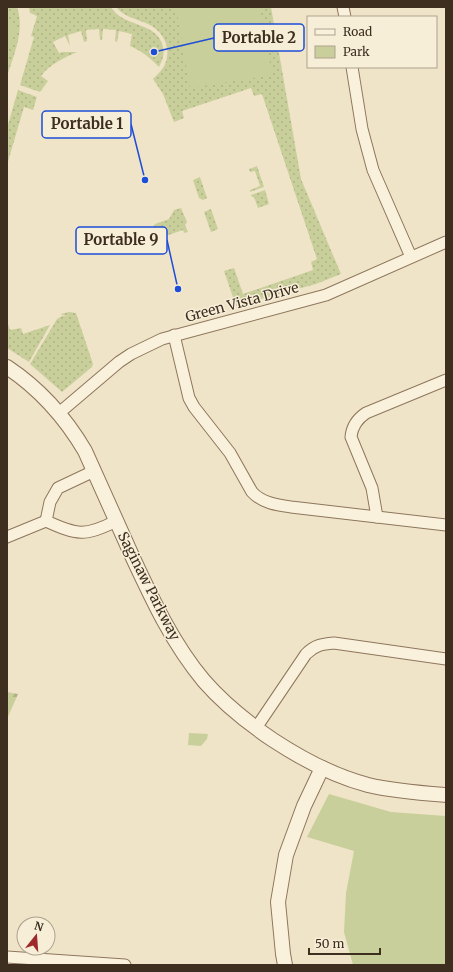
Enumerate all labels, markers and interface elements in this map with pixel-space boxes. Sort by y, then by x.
legend [307,16,437,68]
callout: Portable 2 [214,24,304,51]
text: Road [343,24,372,39]
text: Portable 2 [222,28,296,47]
text: Park [343,44,370,59]
callout: Portable 1 [42,111,131,138]
text: Portable 1 [51,114,123,133]
callout: Portable 9 [76,227,167,254]
text: Portable 9 [84,230,158,249]
street label: Green Vista Drive [183,278,301,326]
street label: Saginaw Parkway [114,529,184,644]
north arrow [16,916,56,956]
text: N [33,918,45,934]
scale bar [309,930,380,956]
text: 50 m [315,936,344,951]

